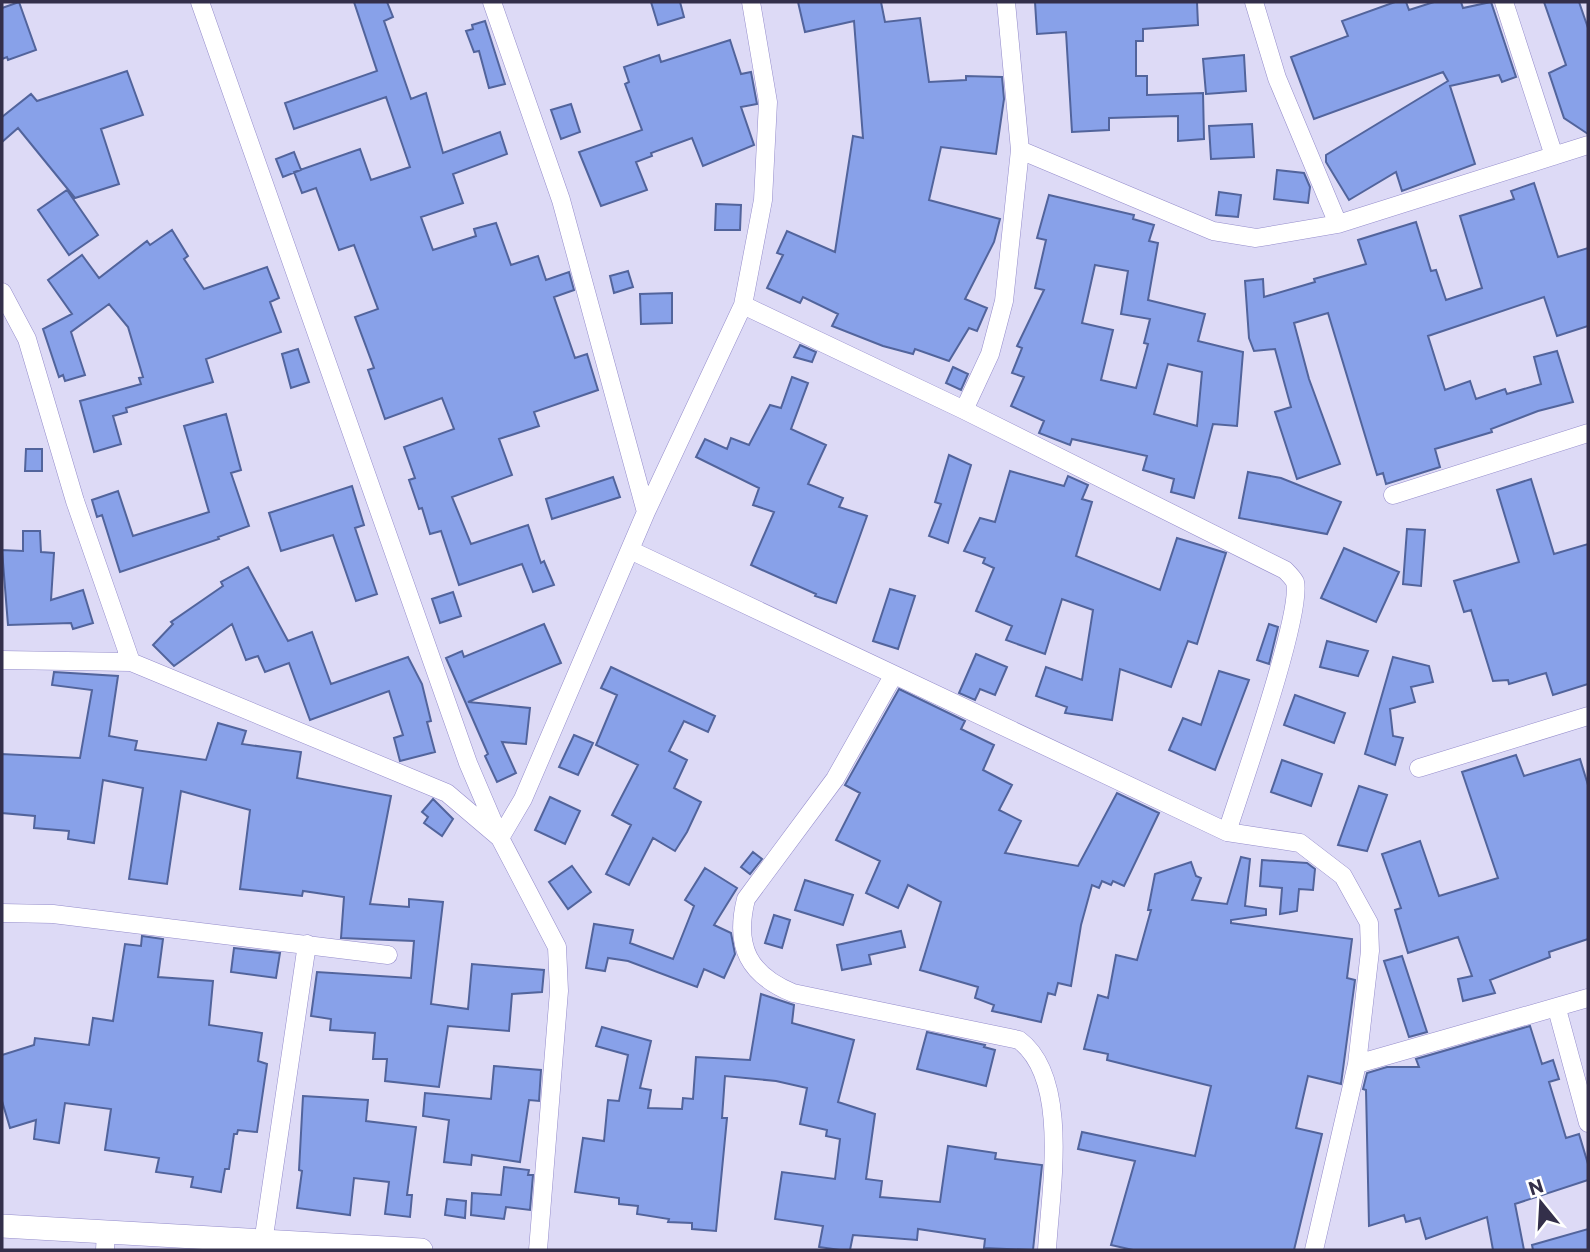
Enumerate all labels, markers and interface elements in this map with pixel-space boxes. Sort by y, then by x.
north arrow [1506,1168,1576,1238]
text: N [1525,1173,1546,1199]

